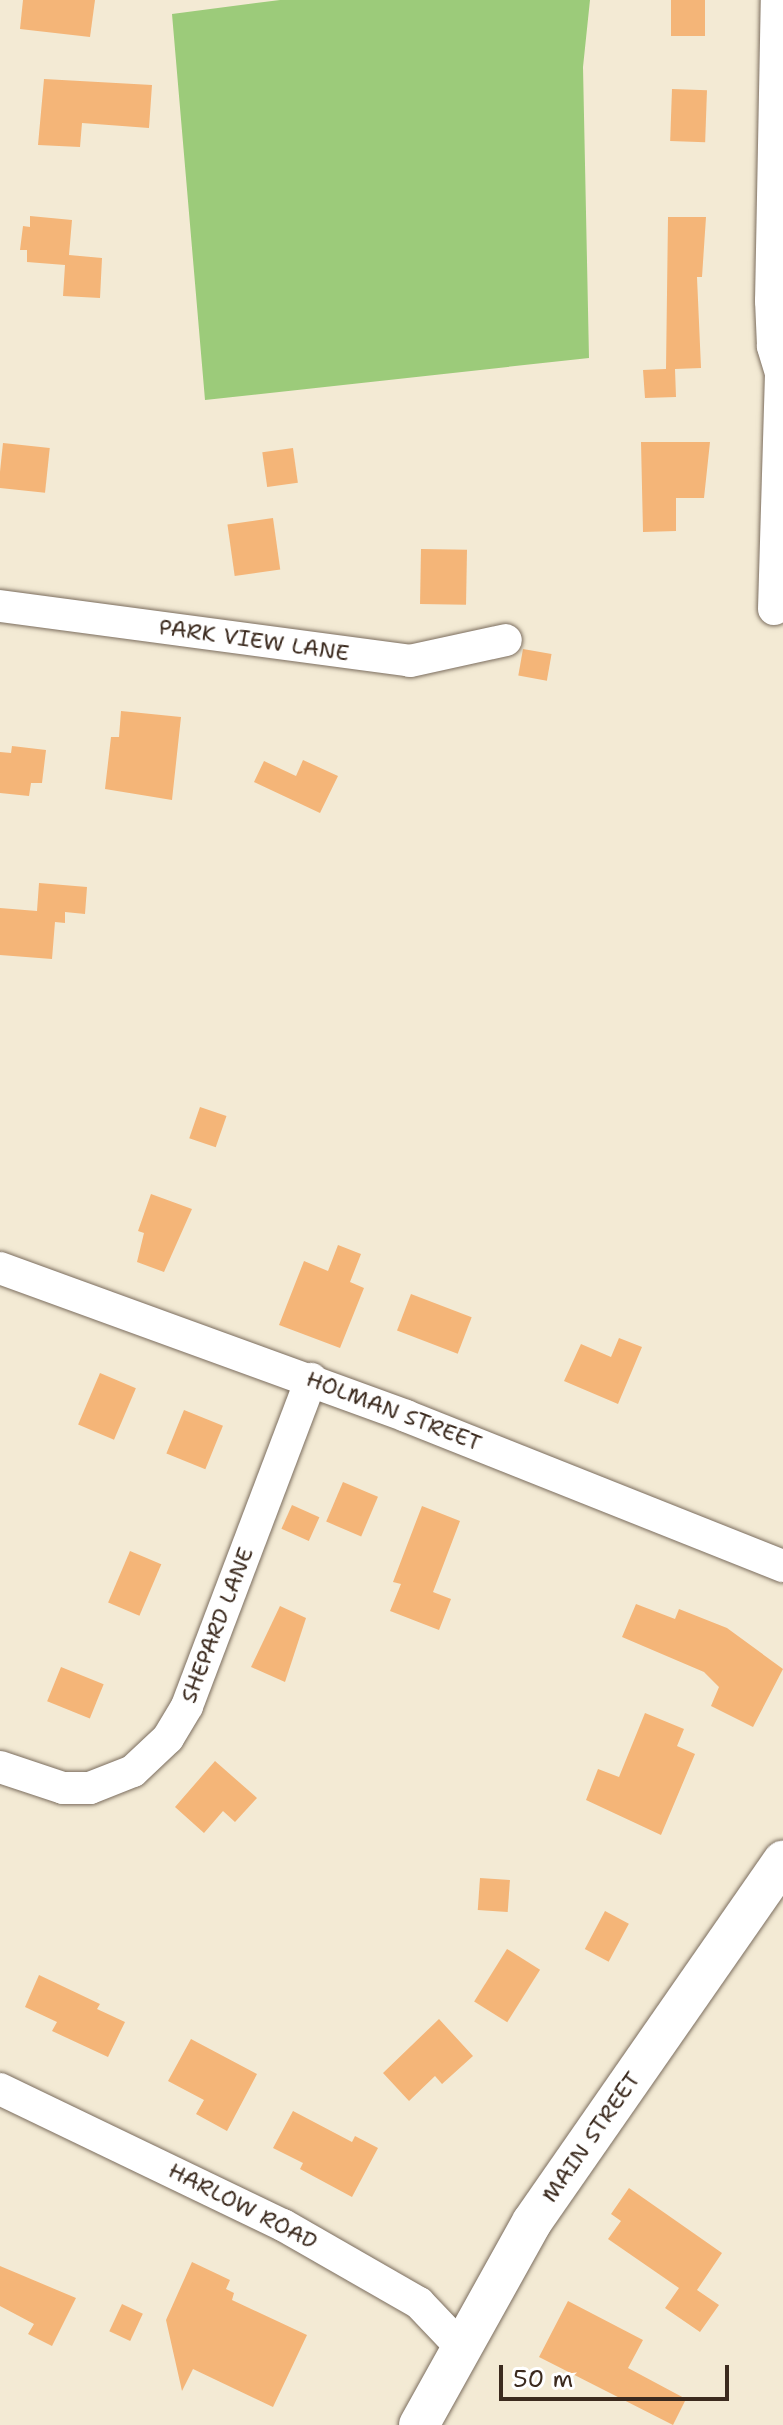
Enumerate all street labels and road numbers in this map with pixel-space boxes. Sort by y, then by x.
street label: PARK VIEW LANE [157,614,351,666]
street label: HOLMAN STREET [303,1365,485,1457]
street label: SHEPARD LANE [175,1543,259,1707]
street label: MAIN STREET [536,2067,646,2207]
street label: HARLOW ROAD [164,2157,322,2255]

